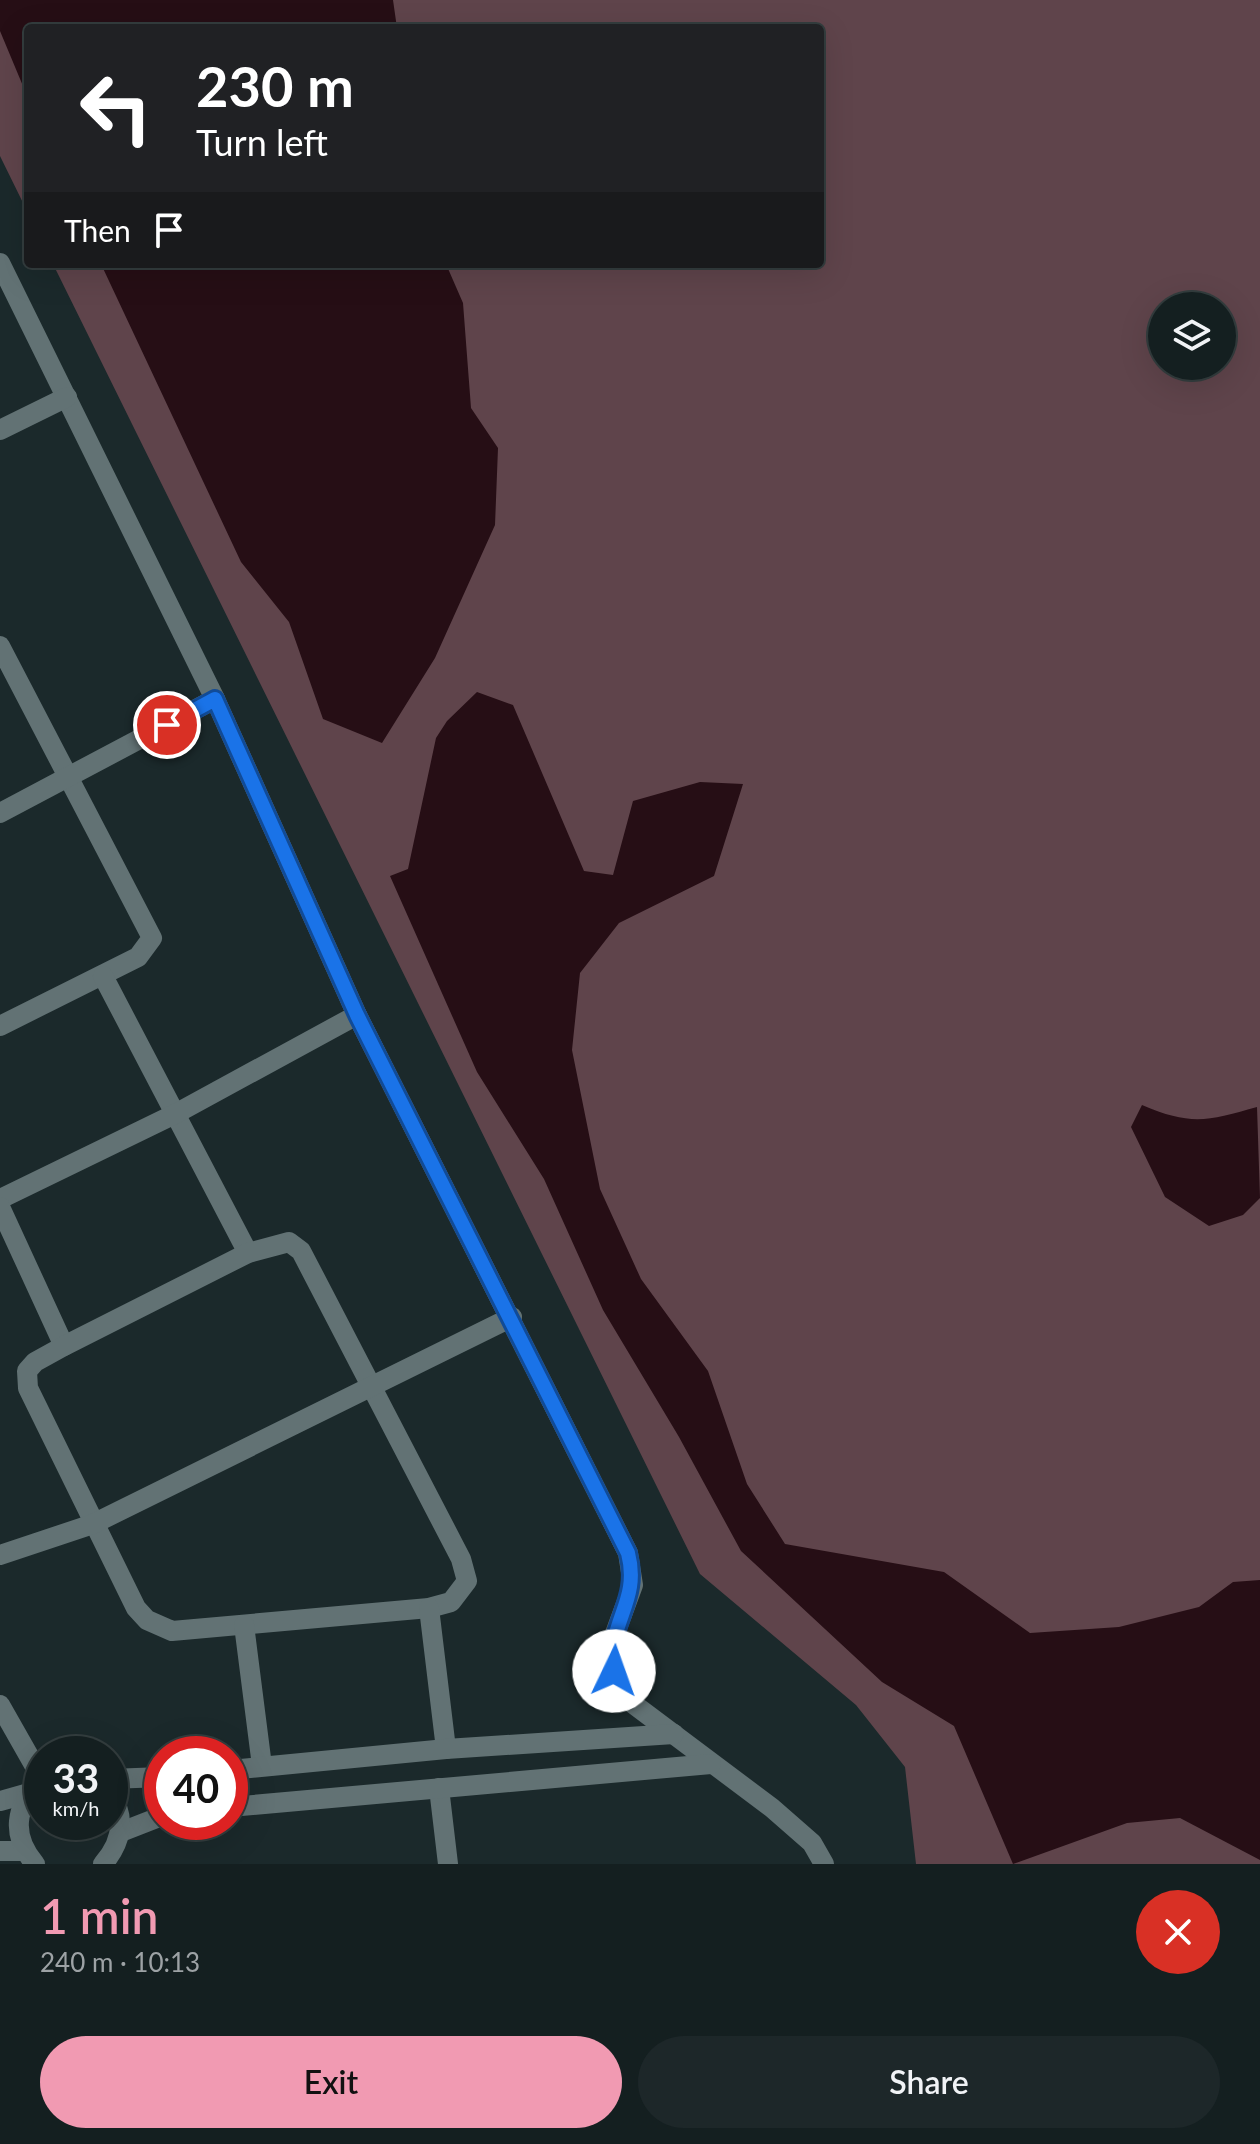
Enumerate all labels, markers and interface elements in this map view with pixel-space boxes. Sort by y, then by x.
text: 230 m [196,52,354,119]
icon: left [64,56,168,160]
text: Turn left [196,120,328,164]
icon: arrive [147,208,191,252]
text: Then [64,212,131,248]
map controls [1148,292,1236,380]
button: layers [1148,292,1236,380]
pin [133,691,201,759]
icon: arrive [145,703,189,747]
position arrow [572,1629,656,1713]
speed limit sign: 40 [144,1736,248,1840]
text: 33 [53,1754,99,1802]
text: km/h [53,1796,99,1820]
text: 1 min [40,1887,158,1944]
button: close [1136,1890,1220,1974]
text: 240 m · 10:13 [40,1946,200,1978]
button: Exit [40,2036,622,2128]
button: Share [638,2036,1220,2128]

